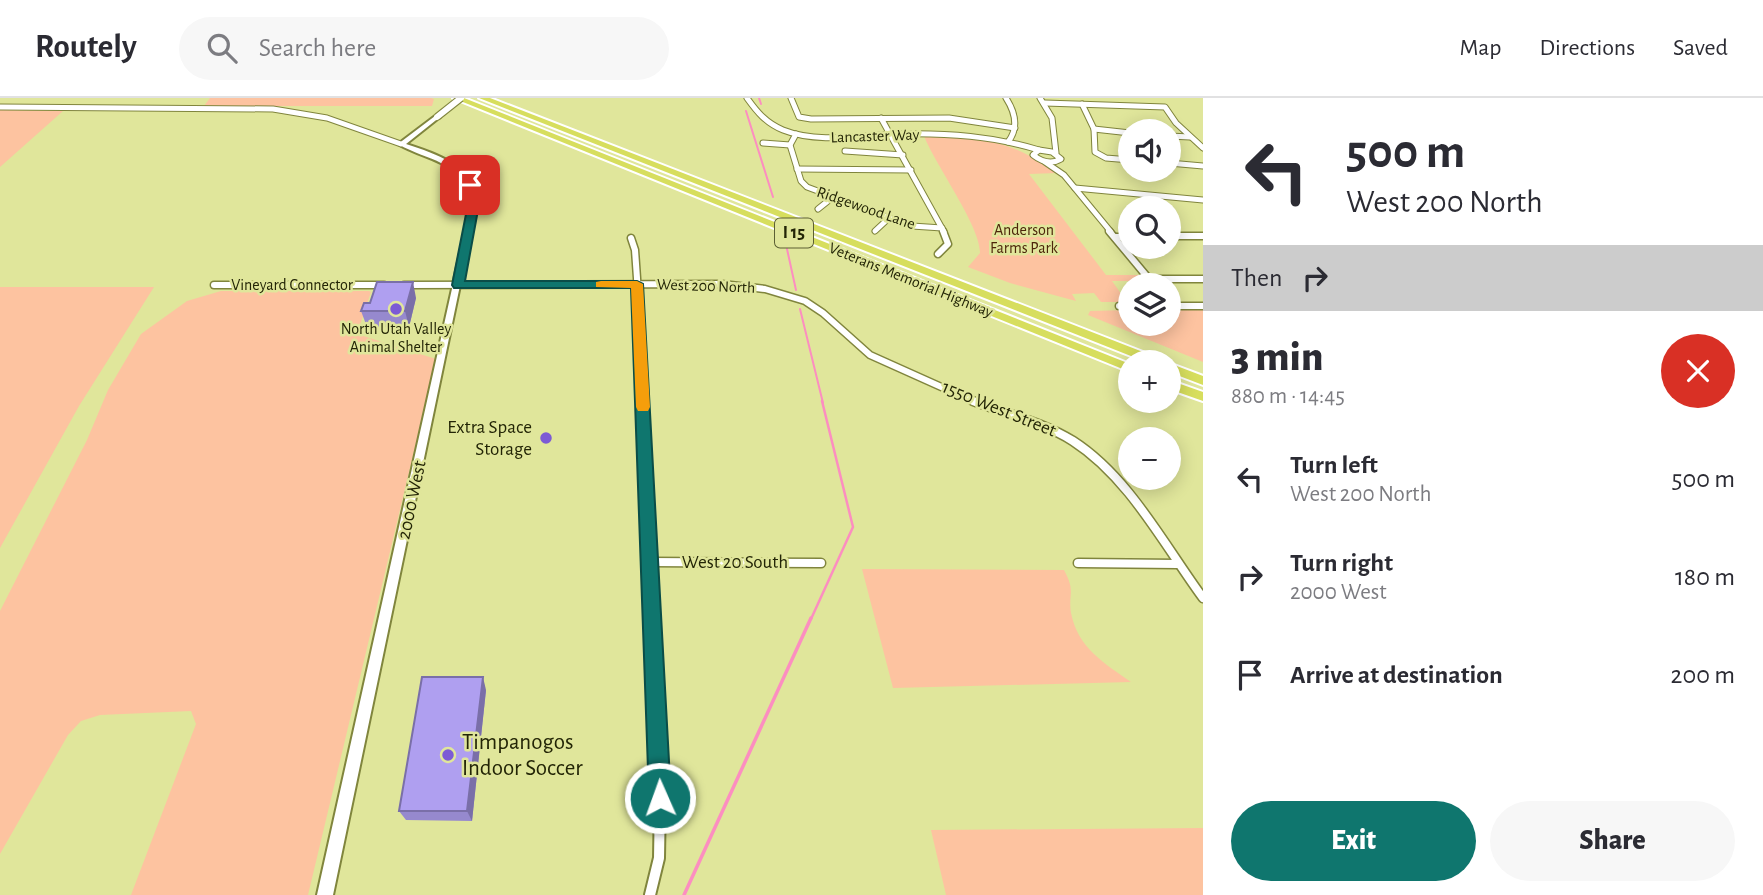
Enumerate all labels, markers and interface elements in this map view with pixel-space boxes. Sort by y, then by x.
search box [179,17,669,80]
icon: search [203,29,241,67]
text: Routely [35,31,137,64]
text: Search here [259,35,376,61]
text: Map [1459,36,1501,60]
text: Directions [1539,36,1635,60]
text: Saved [1673,36,1728,60]
map controls [1118,119,1181,490]
button: sound [1118,119,1181,182]
street label: Lancaster Way [830,126,920,147]
icon: left [1231,126,1322,217]
text: 500 m [1346,128,1465,177]
pin [440,155,500,215]
icon: arrive [451,166,489,204]
street label: Ridgewood Lane [815,184,917,232]
text: West 200 North [1346,186,1543,218]
button: search [1118,196,1181,259]
road number: I 15 [775,218,813,248]
park label: Anderson Farms Park [990,222,1059,256]
street label: Veterans Memorial Highway [826,240,995,321]
icon: right [1296,259,1334,297]
text: Then [1231,265,1282,291]
button: layers [1118,273,1181,336]
street label: West 200 North [657,276,755,296]
street label: Vineyard Connector [231,277,354,294]
marker: North Utah Valley Animal Shelter [388,301,404,317]
place label: North Utah Valley Animal Shelter [341,321,451,355]
button: close [1661,334,1735,408]
text: 3 min [1231,336,1323,378]
button: + [1118,350,1181,413]
street label: 1550 West Street [939,377,1059,441]
text: 880 m · 14:45 [1231,385,1345,408]
place label: Extra Space Storage [447,418,532,459]
button: − [1118,427,1181,490]
marker: Extra Space Storage [538,430,554,446]
text: Turn left [1290,452,1378,478]
street label: 2000 West [394,459,430,541]
icon: left [1231,460,1269,498]
text: 500 m [1672,466,1735,492]
text: West 200 North [1290,483,1431,506]
text: Turn right [1290,550,1393,576]
street label: West 20 South [682,553,788,572]
icon: right [1231,558,1269,596]
text: 180 m [1675,564,1735,590]
text: 2000 West [1290,581,1387,604]
icon: arrive [1231,656,1269,694]
text: Arrive at destination [1290,662,1503,688]
text: 200 m [1671,662,1735,688]
place label: Timpanogos Indoor Soccer [462,731,583,780]
marker: Timpanogos Indoor Soccer [440,747,456,763]
position arrow [623,761,697,835]
button: Exit [1231,801,1476,881]
button: Share [1490,801,1735,881]

